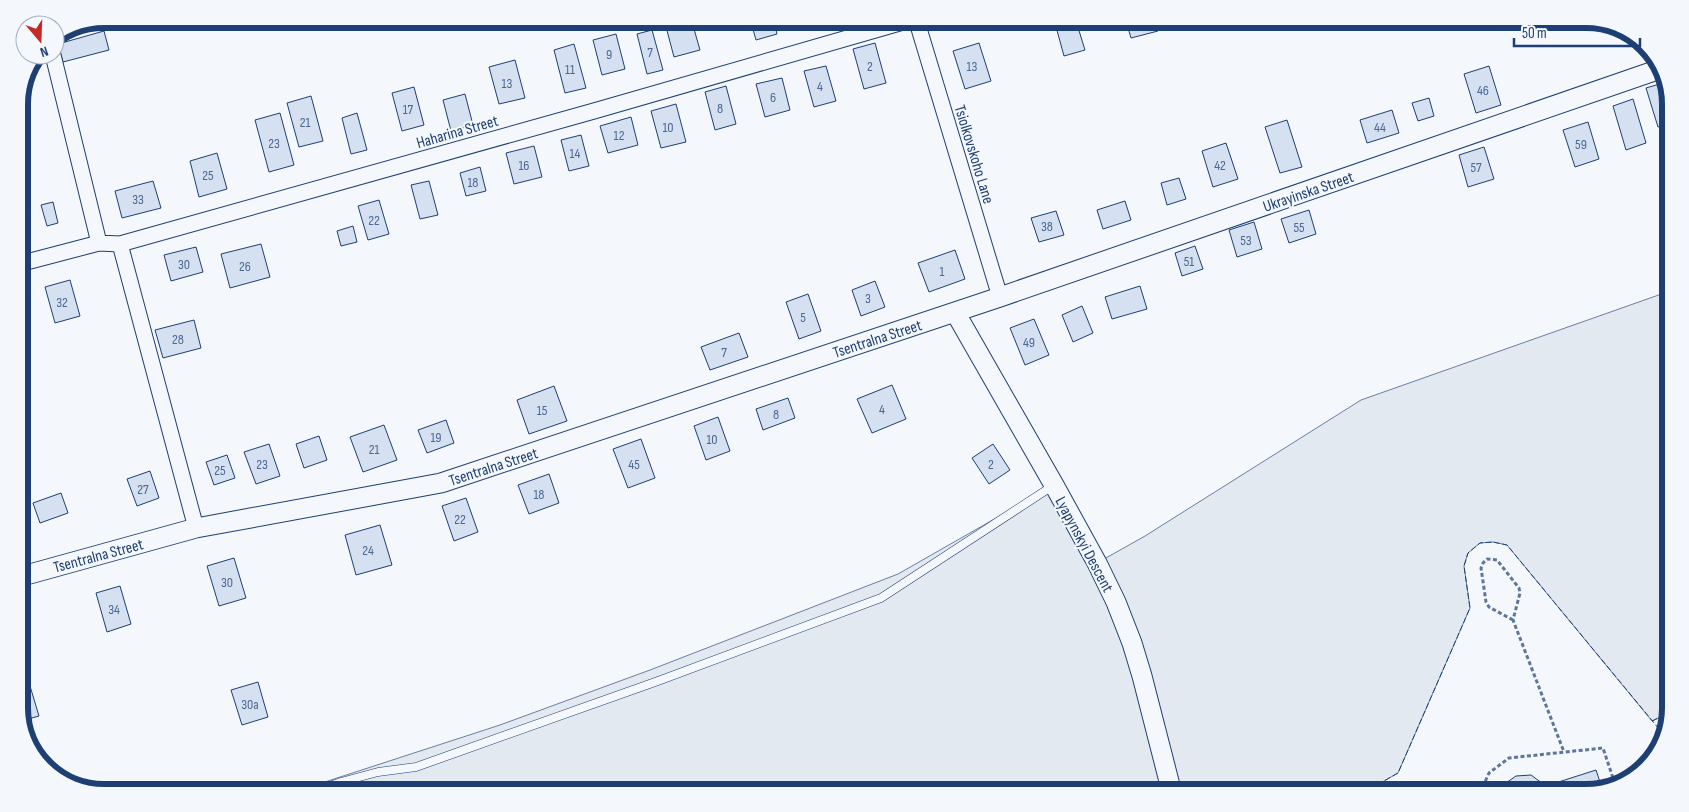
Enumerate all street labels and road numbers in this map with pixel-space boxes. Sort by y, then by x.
street label: Tsiolkovskoho Lane [950,103,998,206]
street label: Haharina Street [414,112,501,153]
street label: Ukrayinska Street [1261,168,1356,217]
street label: Tsentralna Street [831,316,924,363]
street label: Tsentralna Street [447,444,540,491]
street label: Lyapynskyi Descent [1051,494,1117,596]
street label: Tsentralna Street [51,535,146,578]

